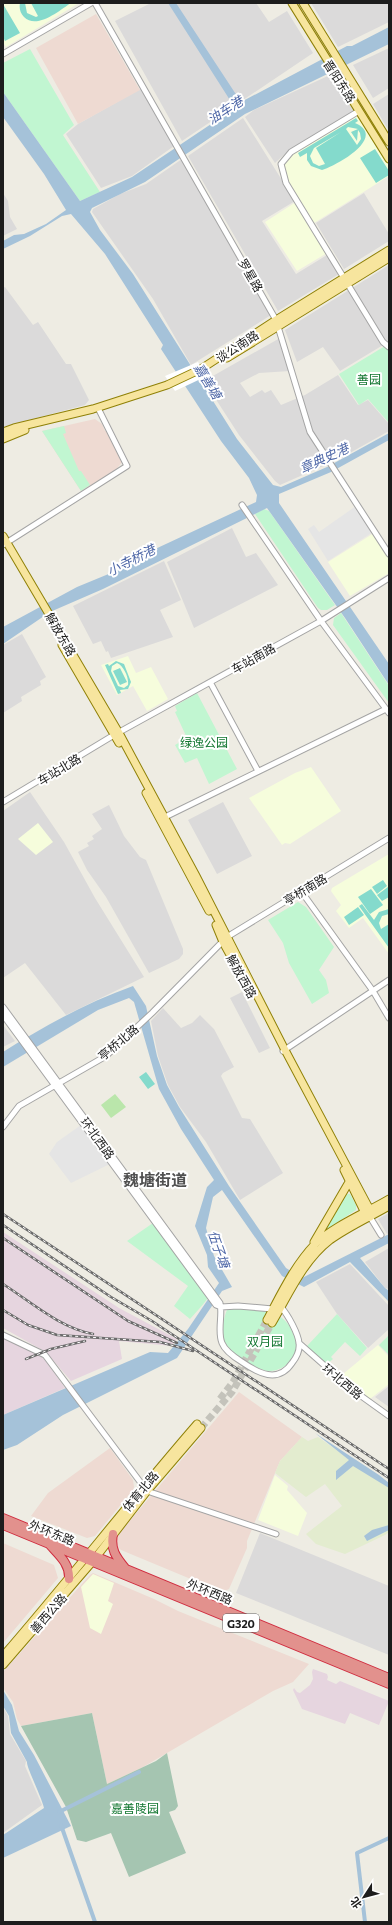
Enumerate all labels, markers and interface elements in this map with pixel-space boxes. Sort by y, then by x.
street label: 晋阳东路 [321,57,359,105]
water label: 油车港 [204,92,247,127]
street label: 罗星路 [236,256,266,294]
street label: 谈公南路 [213,327,261,365]
water label: 嘉善塘 [191,360,226,403]
park label: 善园 [357,372,381,386]
water label: 章典史港 [297,439,353,476]
water label: 小寺桥港 [104,540,160,579]
street label: 解放东路 [43,610,79,658]
street label: 车站南路 [229,640,277,676]
park label: 绿逸公园 [180,735,228,749]
street label: 车站北路 [35,751,83,787]
street label: 亭桥南路 [281,871,329,907]
street label: 解放西路 [224,952,260,1000]
street label: 亭桥北路 [95,1021,141,1063]
street label: 环北西路 [78,1114,118,1162]
district label: 魏塘街道 [123,1170,187,1189]
water label: 伍子塘 [205,1228,234,1272]
park label: 双月园 [247,1334,283,1348]
street label: 环北西路 [320,1360,366,1402]
street label: 体育北路 [119,1468,161,1514]
street label: 外环东路 [27,1517,77,1547]
street label: 外环西路 [185,1576,235,1606]
street label: 善西公路 [27,1590,69,1636]
road number: G320 [223,1614,259,1632]
park label: 嘉善陵园 [111,1801,159,1815]
north arrow [344,1877,384,1917]
text: 北 [347,1895,364,1911]

